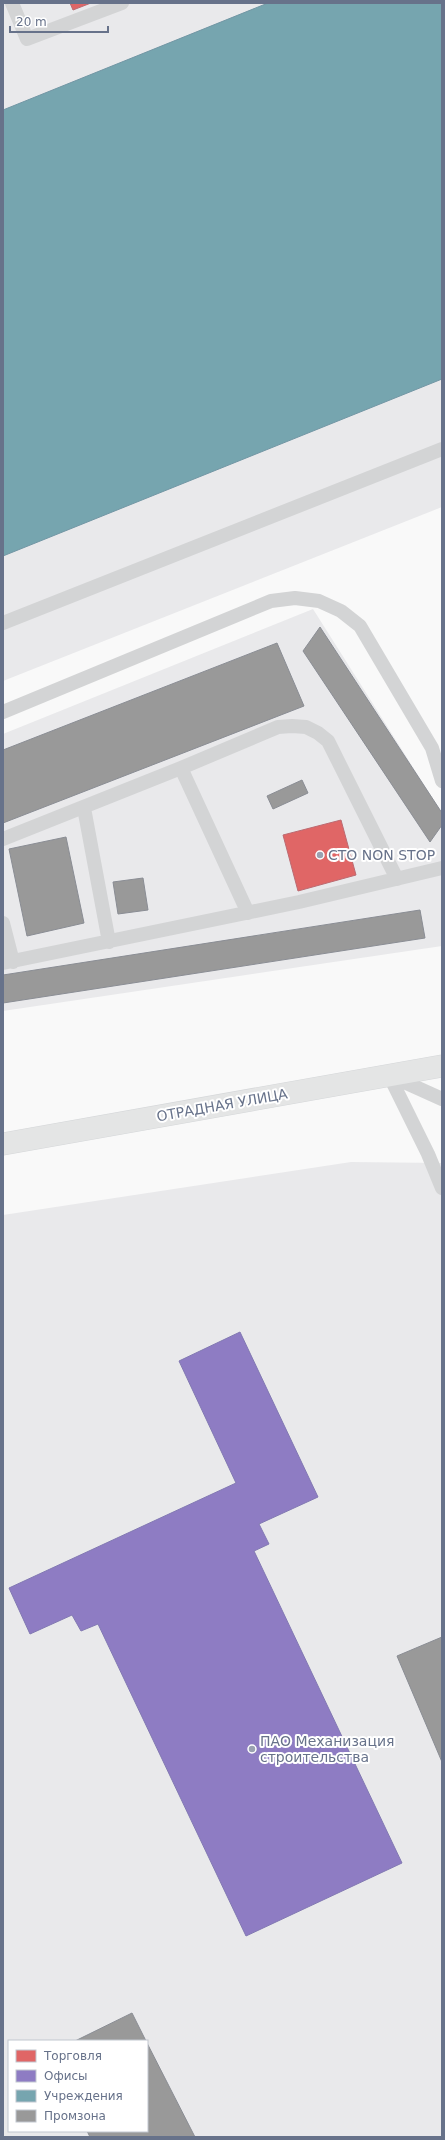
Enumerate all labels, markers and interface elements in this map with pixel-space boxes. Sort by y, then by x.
scale bar [10,8,108,34]
text: 20 m [16,15,47,29]
place label: СТО NON STOP [328,847,435,863]
marker: СТО NON STOP [315,850,325,860]
street label: ОТРАДНАЯ УЛИЦА [155,1086,289,1124]
place label: ПАО Механизация строительства [260,1733,394,1765]
marker: ПАО Механизация строительства [247,1744,257,1754]
legend [8,2040,148,2132]
text: Торговля [43,2049,102,2063]
text: Офисы [44,2069,88,2083]
text: Учреждения [44,2089,123,2103]
text: Промзона [44,2109,106,2123]

